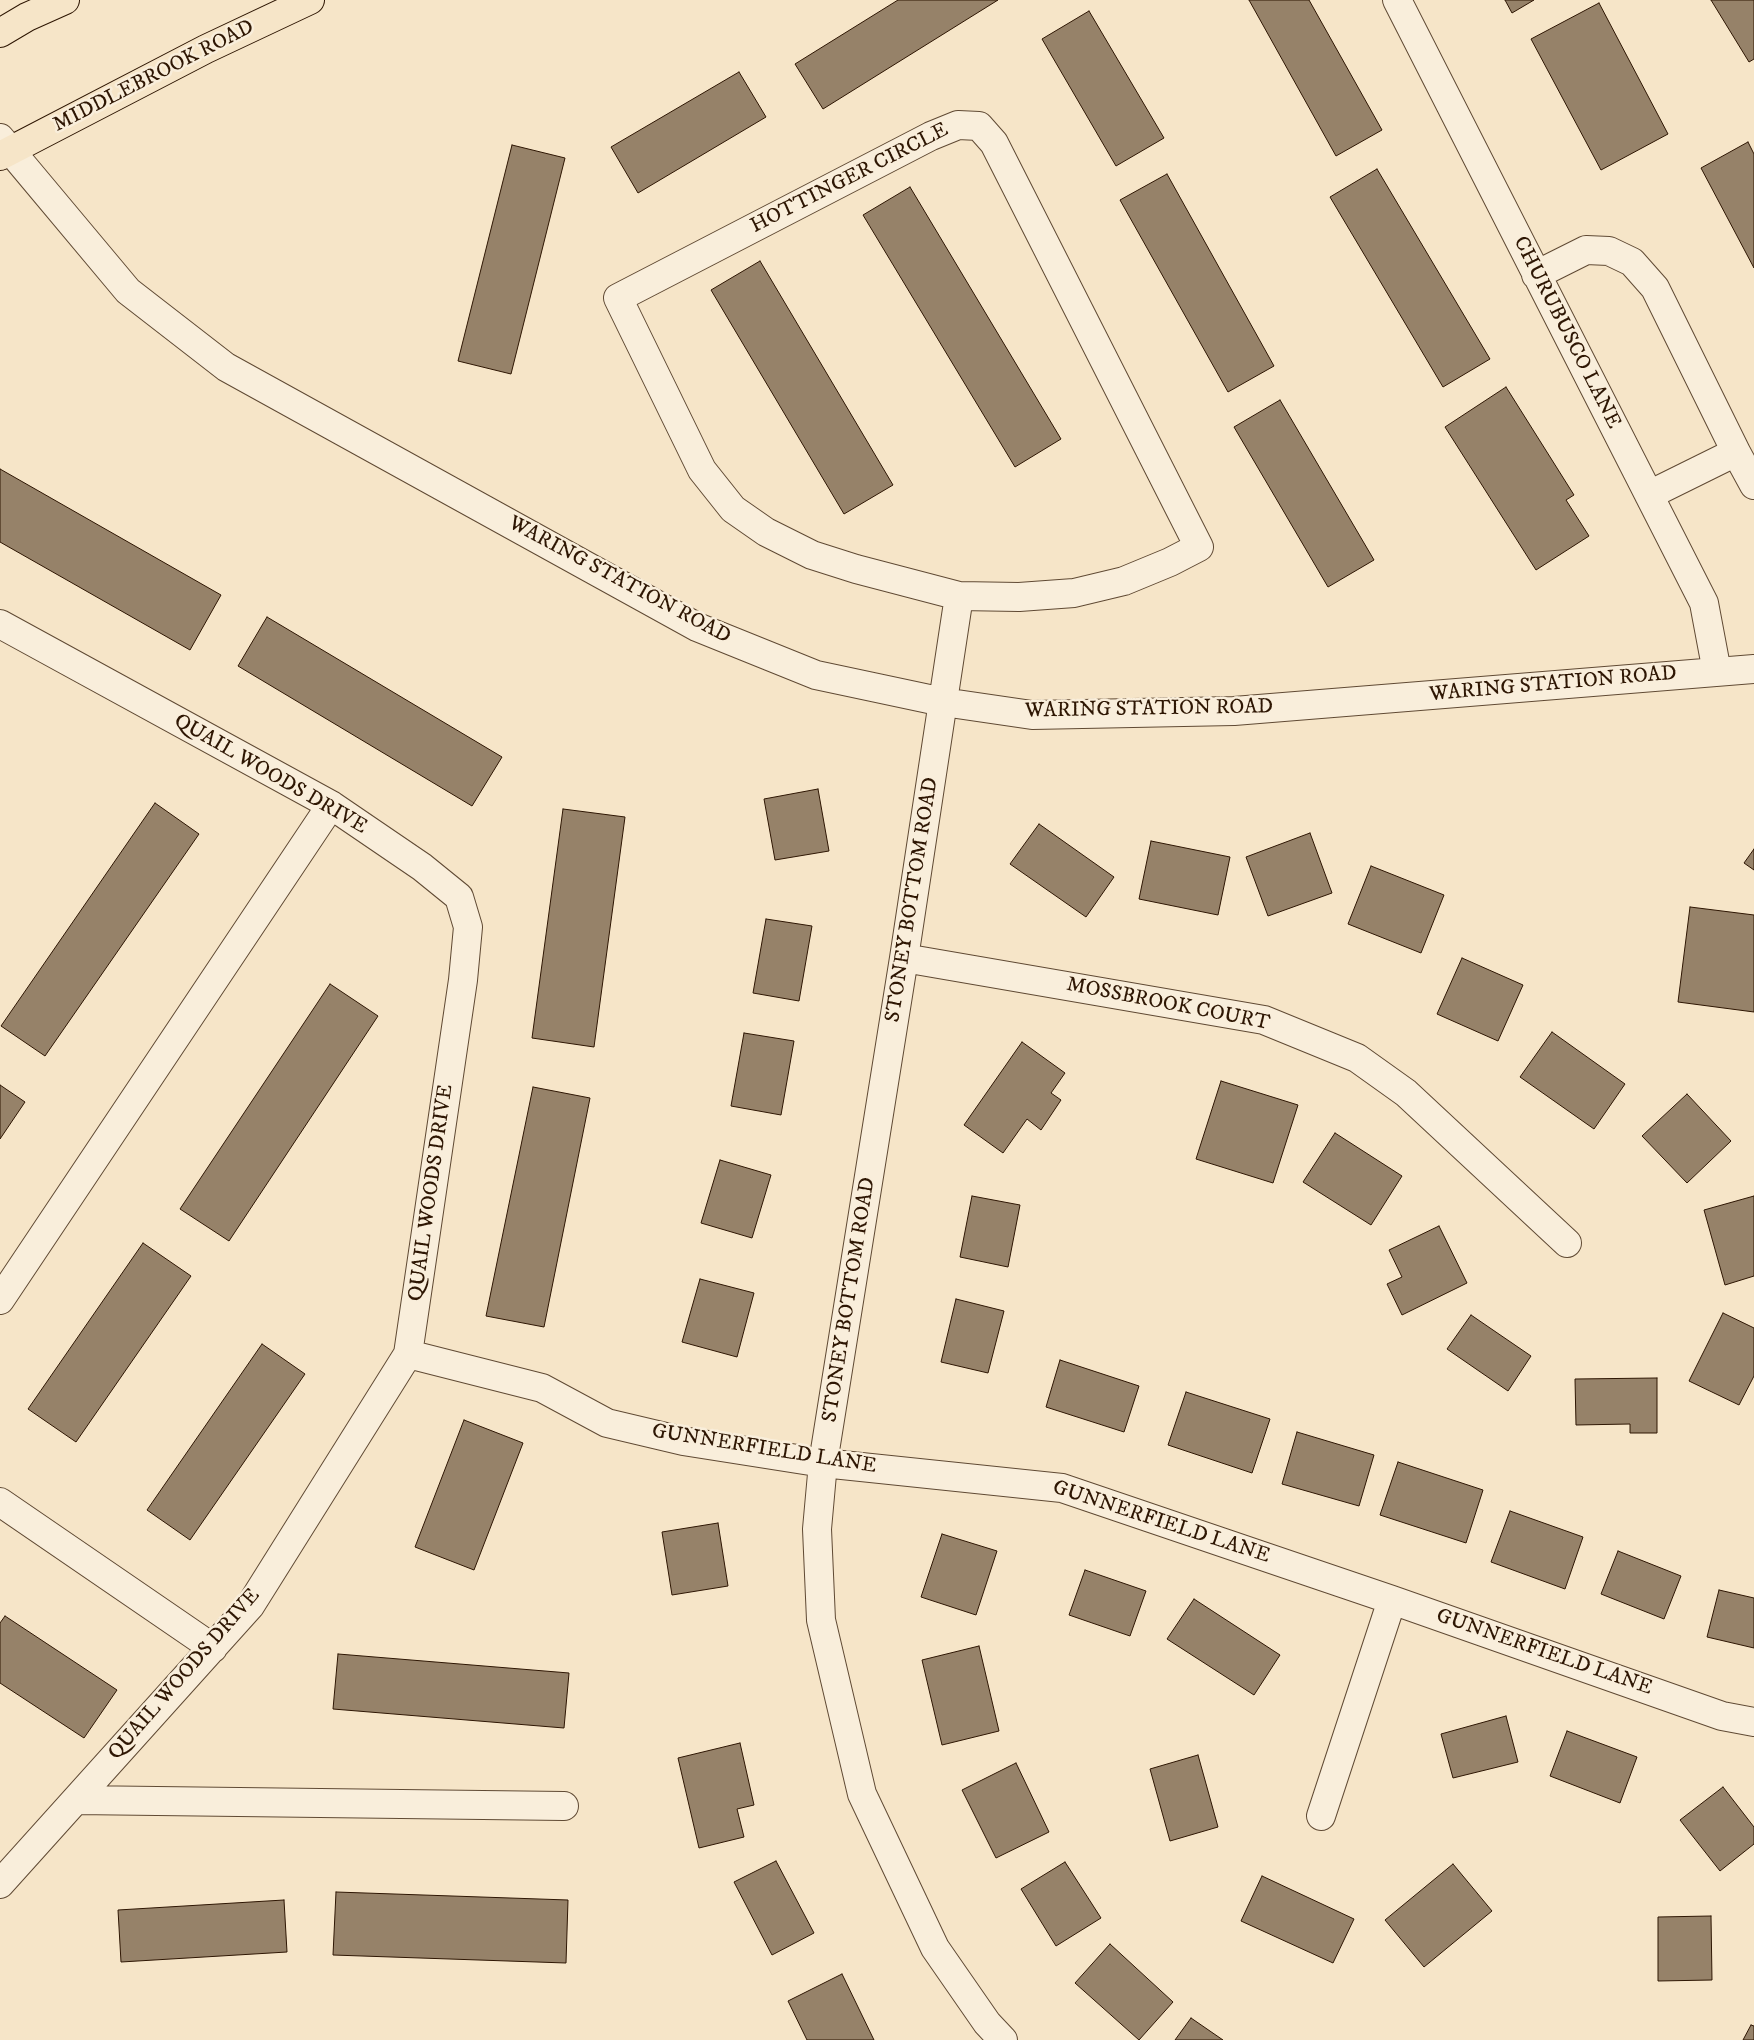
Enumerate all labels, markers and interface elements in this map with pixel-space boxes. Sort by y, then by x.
street label: MIDDLEBROOK ROAD [49,15,259,139]
street label: HOTTINGER CIRCLE [747,118,953,240]
street label: CHURUBUSCO LANE [1507,233,1625,433]
street label: WARING STATION ROAD [504,512,734,650]
street label: WARING STATION ROAD [1428,662,1678,708]
street label: WARING STATION ROAD [1025,695,1273,725]
street label: QUAIL WOODS DRIVE [169,709,371,841]
street label: STONEY BOTTOM ROAD [881,776,945,1024]
street label: MOSSBROOK COURT [1064,973,1272,1037]
street label: QUAIL WOODS DRIVE [404,1083,460,1303]
street label: STONEY BOTTOM ROAD [818,1176,882,1424]
street label: GUNNERFIELD LANE [650,1420,878,1480]
street label: GUNNERFIELD LANE [1049,1476,1273,1570]
street label: QUAIL WOODS DRIVE [104,1584,266,1766]
street label: GUNNERFIELD LANE [1433,1604,1655,1702]

